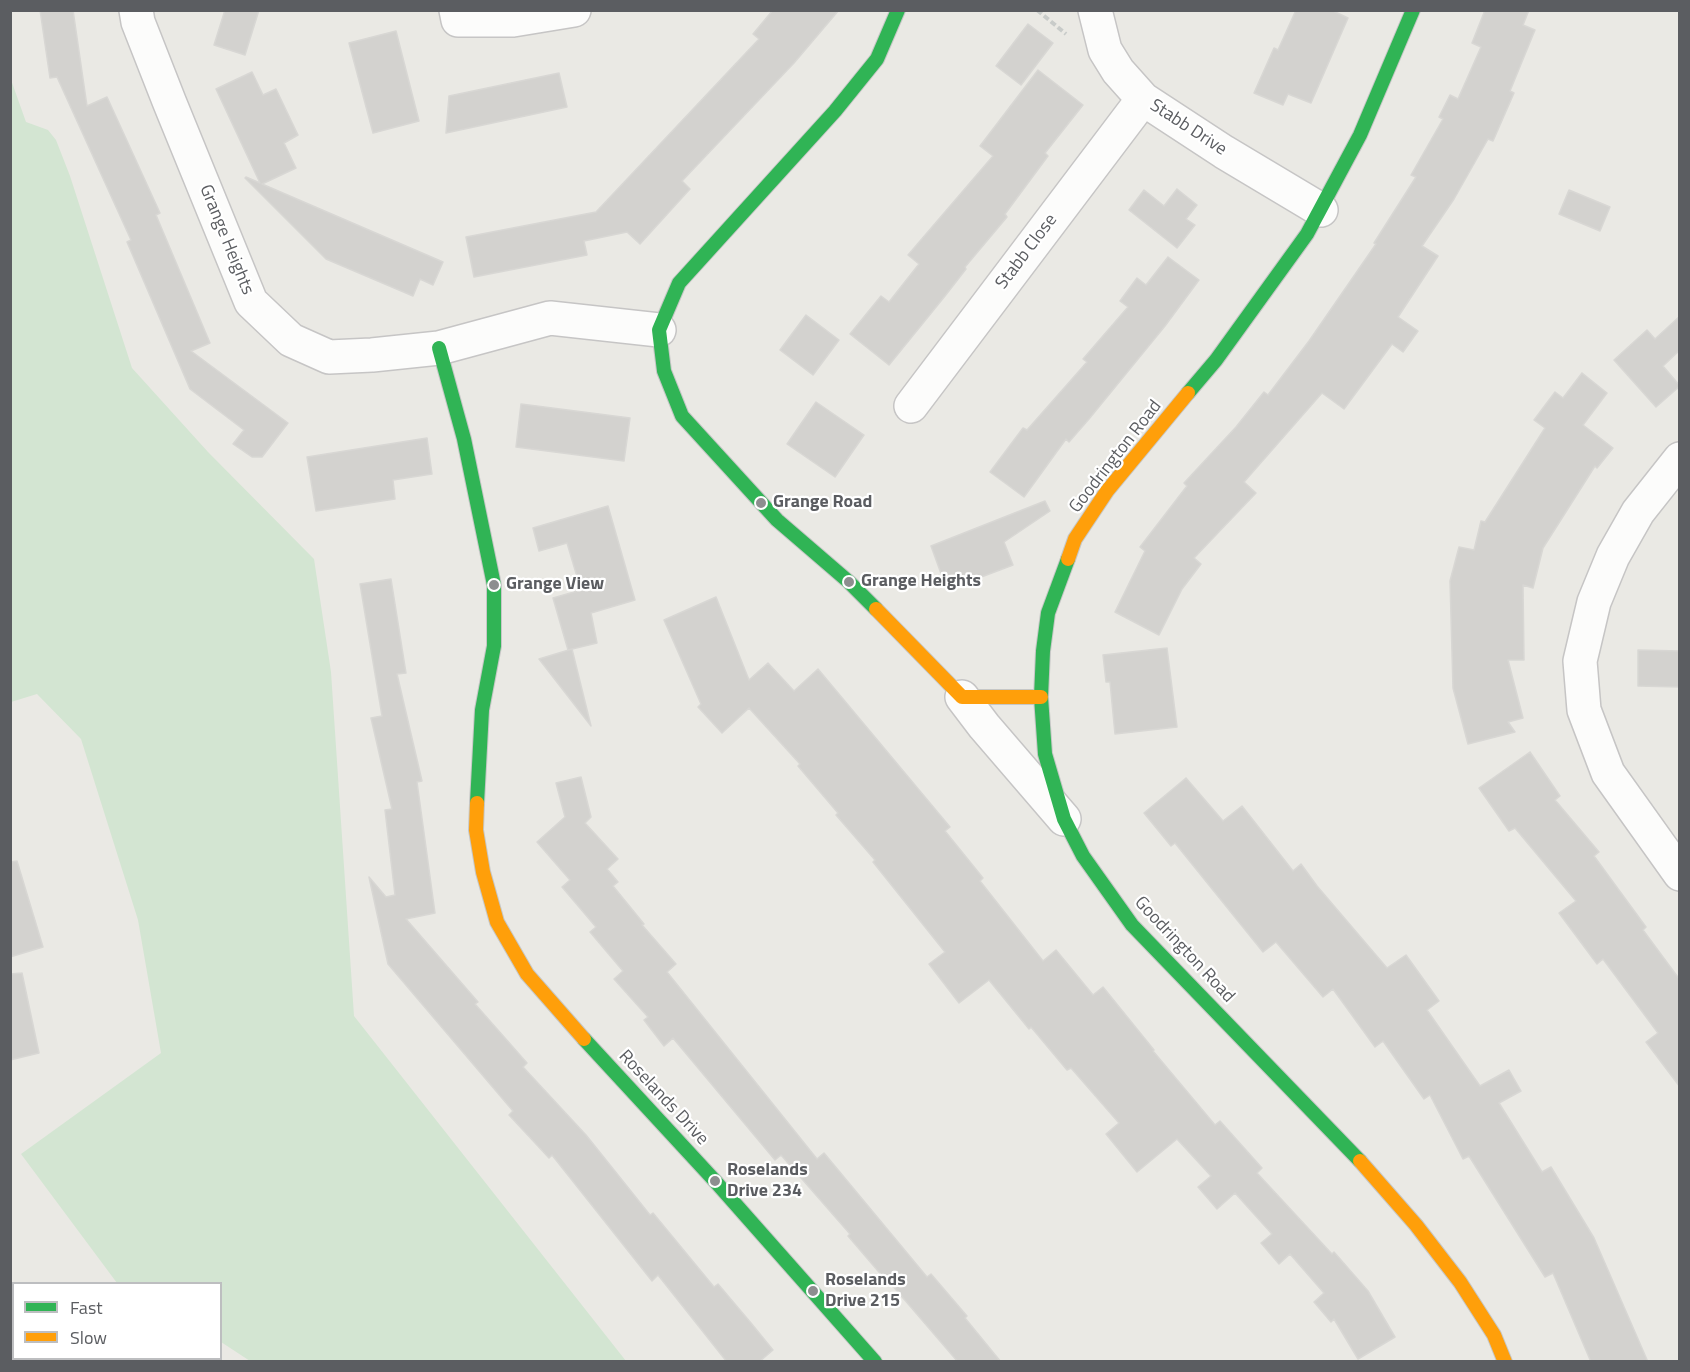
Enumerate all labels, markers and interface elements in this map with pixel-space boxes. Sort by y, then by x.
street label: Stabb Drive [1146,95,1230,161]
street label: Grange Heights [194,182,258,298]
street label: Stabb Close [992,210,1062,294]
street label: Goodrington Road [1065,396,1167,518]
place label: Grange Road [773,492,872,514]
marker: Grange Road [754,496,768,510]
place label: Grange Heights [861,571,981,593]
place label: Grange View [506,574,604,596]
marker: Grange Heights [842,575,856,589]
marker: Grange View [487,578,501,592]
street label: Goodrington Road [1129,892,1239,1008]
street label: Roselands Drive [614,1046,712,1150]
place label: Roselands Drive 234 [727,1160,808,1202]
marker: Roselands Drive 234 [708,1174,722,1188]
place label: Roselands Drive 215 [825,1270,906,1312]
legend [12,1282,222,1360]
marker: Roselands Drive 215 [806,1284,820,1298]
text: Fast [70,1294,103,1321]
text: Slow [70,1324,107,1351]

